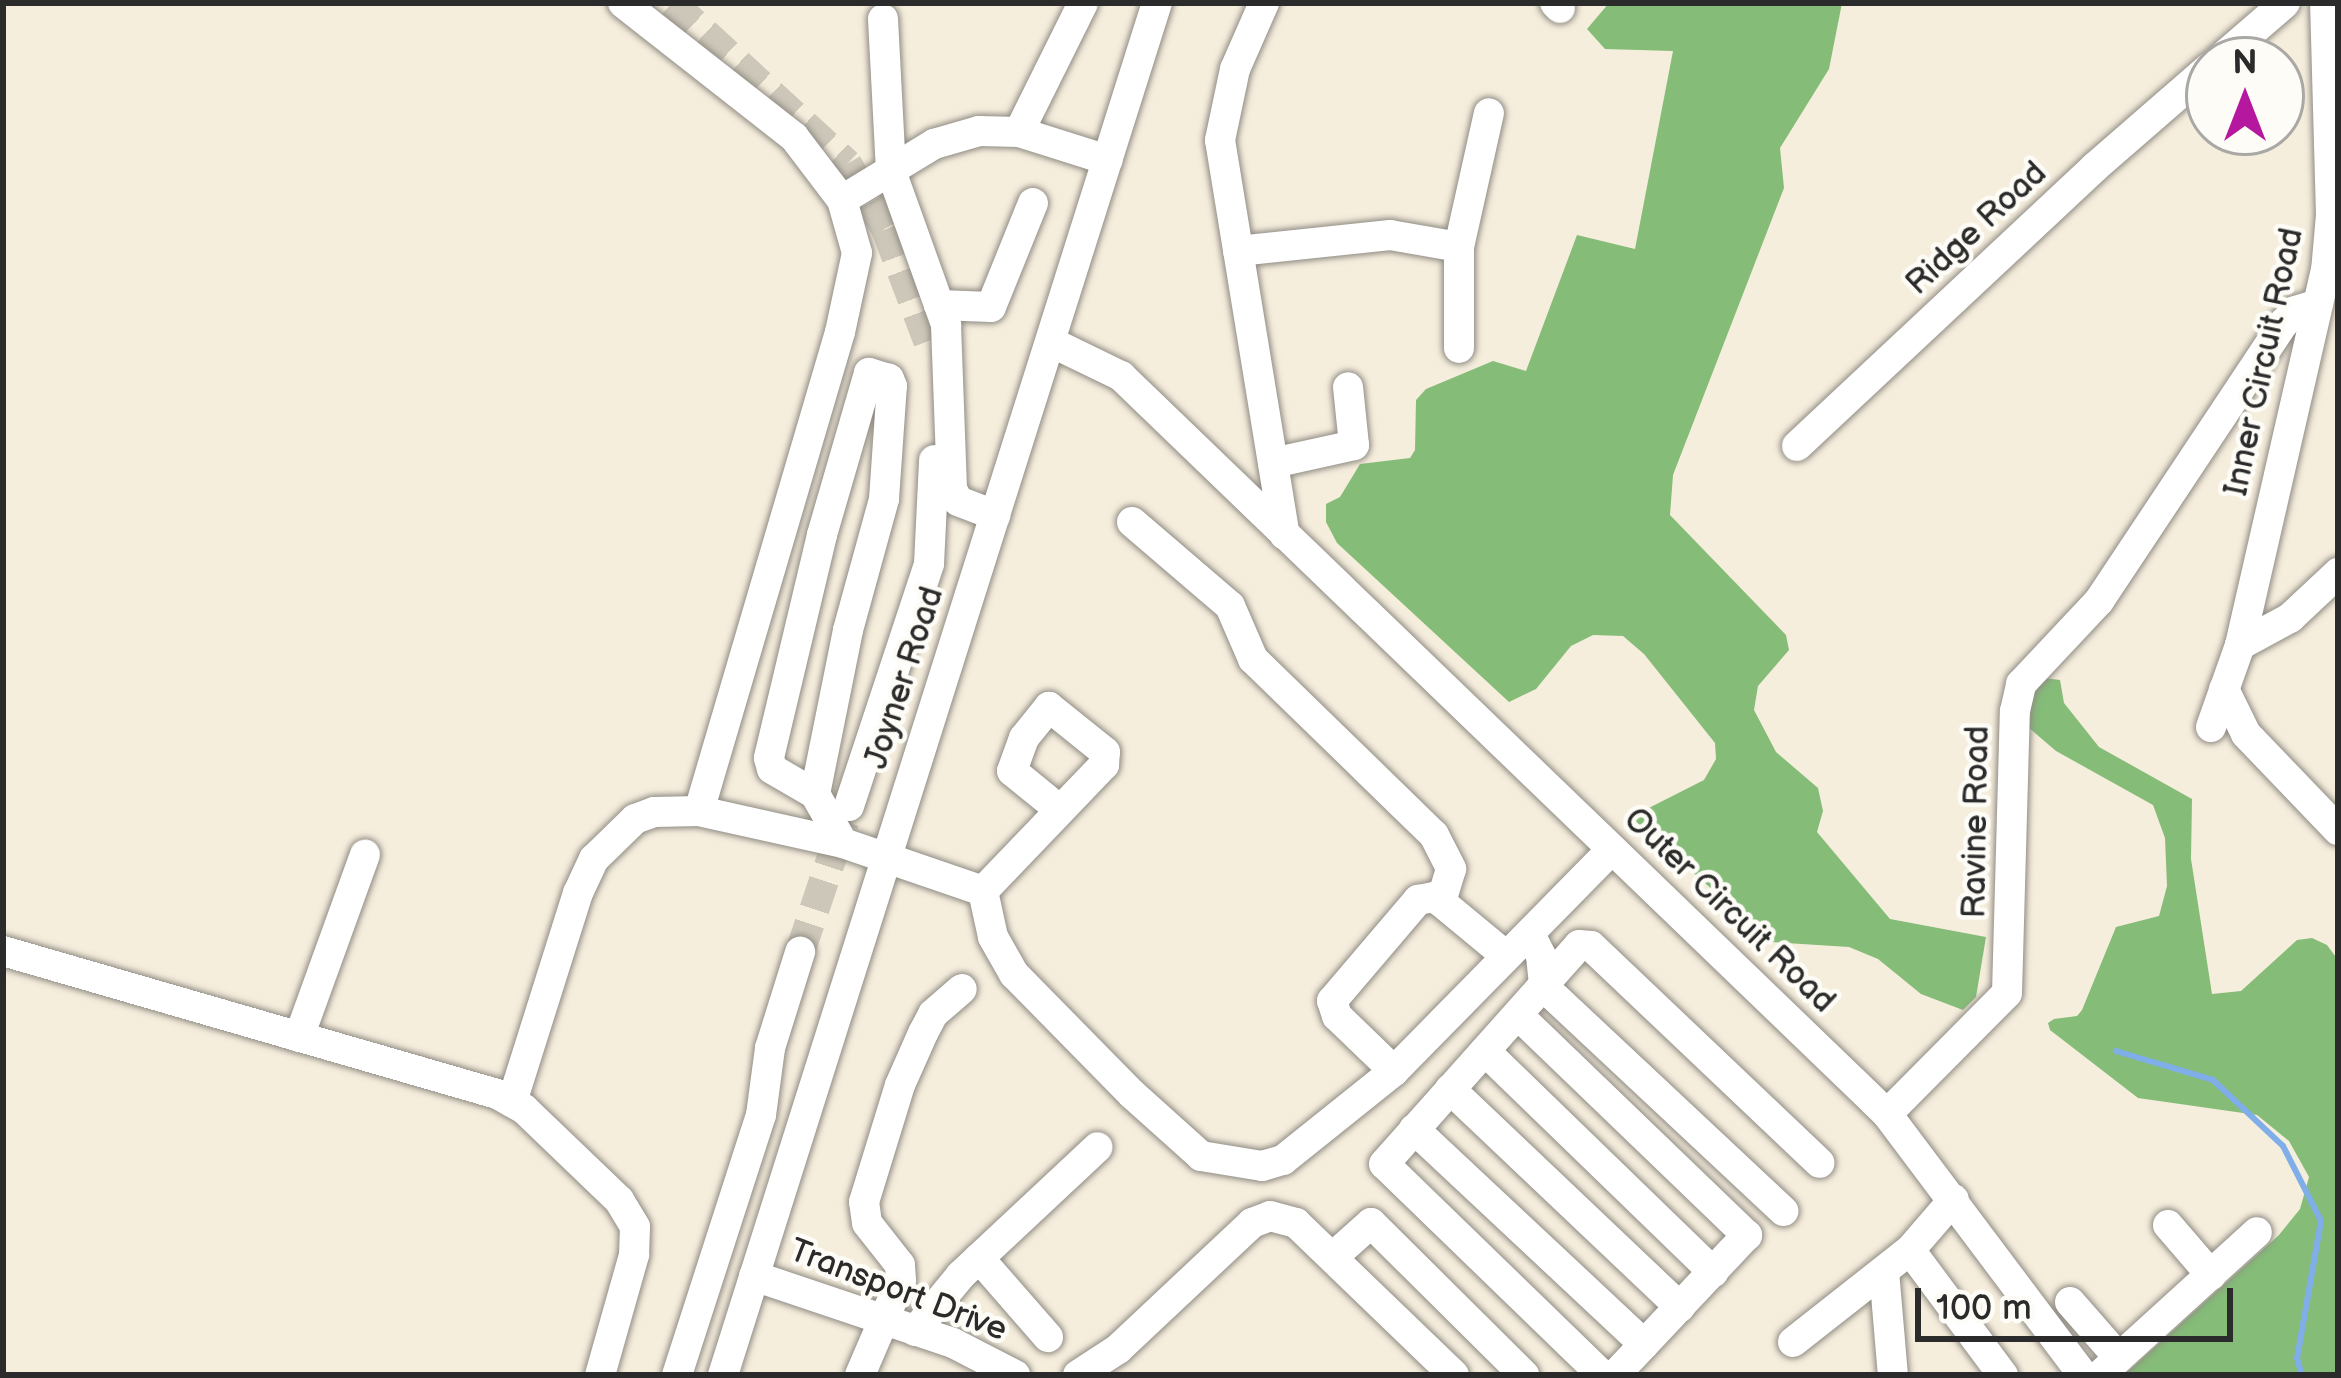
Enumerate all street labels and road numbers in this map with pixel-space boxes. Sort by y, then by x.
street label: Ridge Road [1899,154,2055,304]
street label: Inner Circuit Road [2217,224,2313,500]
street label: Joyner Road [857,582,953,774]
street label: Ravine Road [1956,725,1998,919]
street label: Outer Circuit Road [1615,800,1843,1022]
street label: Transport Drive [784,1231,1012,1351]

